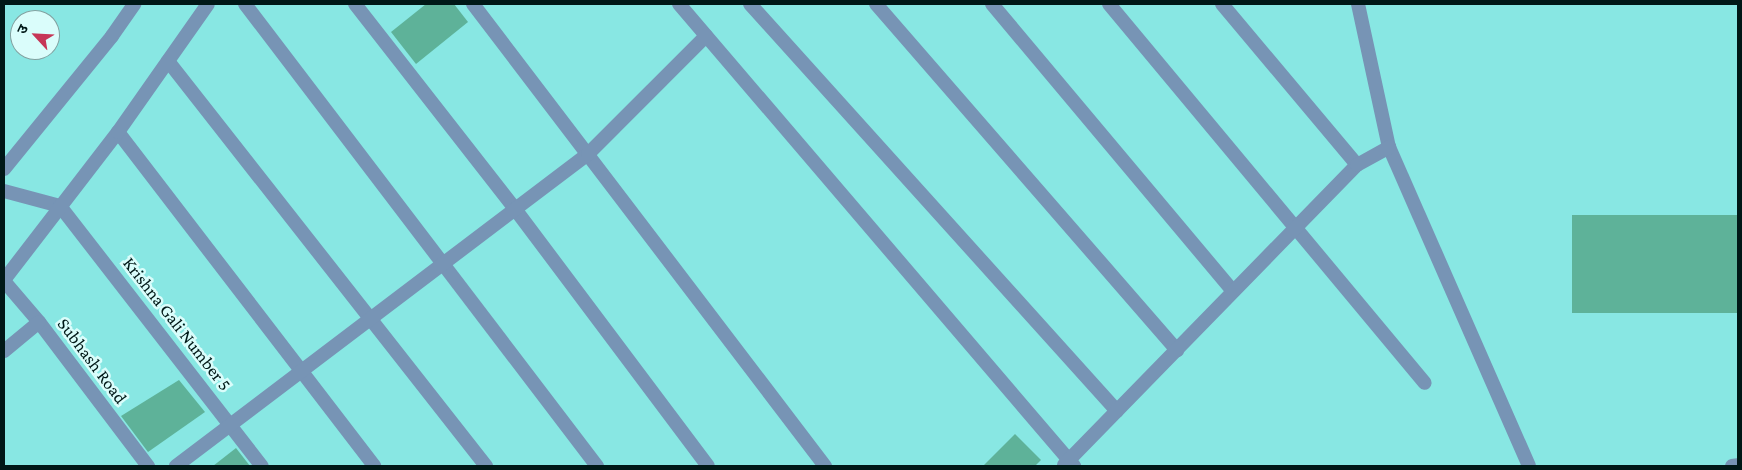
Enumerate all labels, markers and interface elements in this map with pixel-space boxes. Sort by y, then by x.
north arrow [10,10,60,60]
text: उ [13,22,31,36]
street label: Krishna Gali Number 5 [118,253,236,395]
street label: Subhash Road [53,314,131,408]

